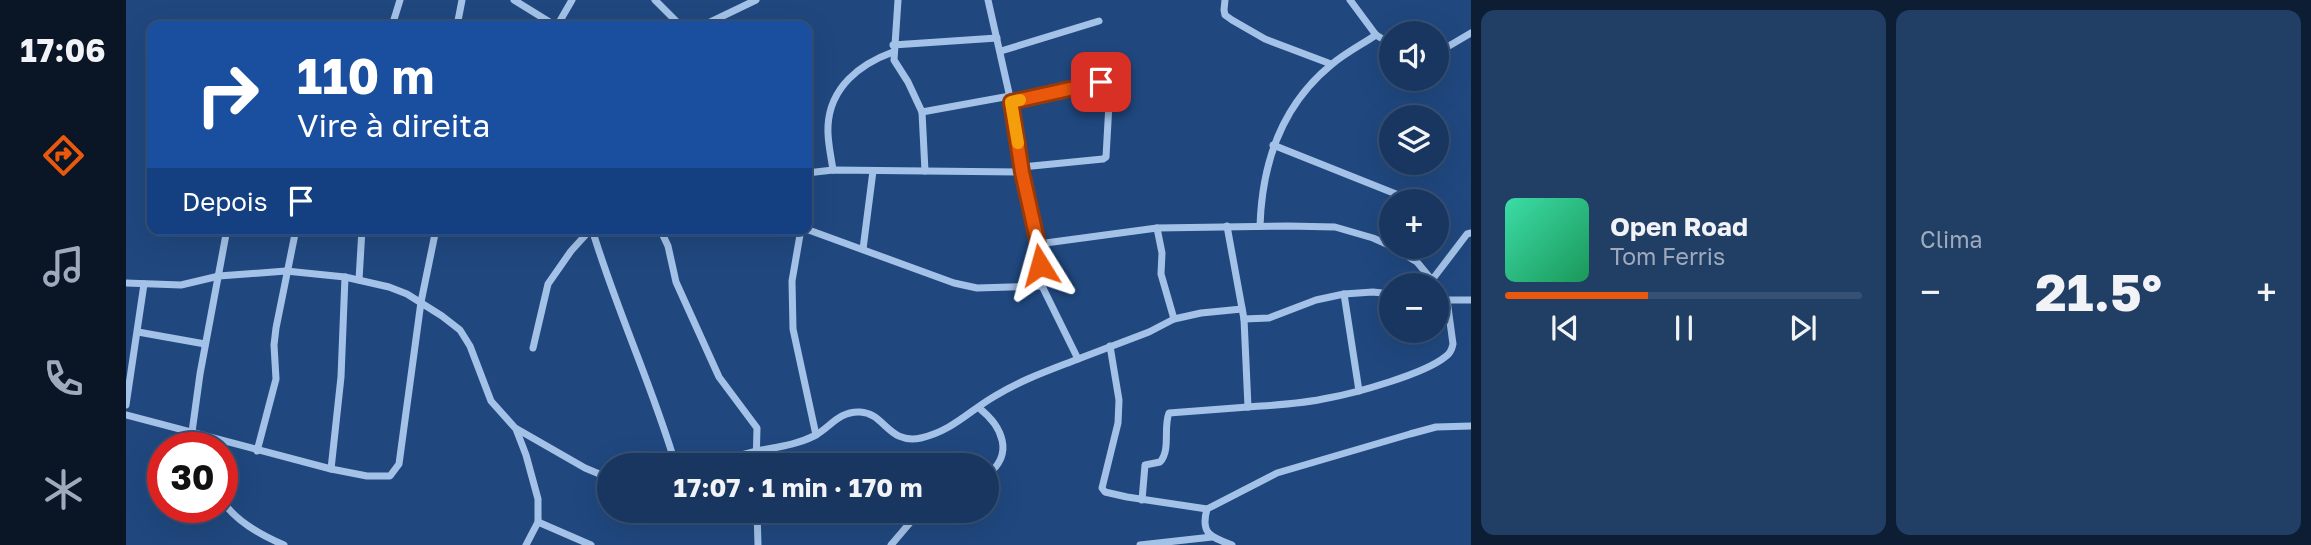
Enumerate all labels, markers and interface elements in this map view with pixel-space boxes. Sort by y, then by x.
map controls [1379,21,1449,343]
button: sound [1379,21,1449,91]
text: 17:06 [20,31,106,69]
text: 110 m [297,46,434,105]
icon: right [182,49,273,140]
pin [1071,52,1131,112]
icon: arrive [1082,63,1120,101]
button: layers [1379,105,1449,175]
text: Vire à direita [297,106,490,144]
icon: directions [39,131,88,180]
icon: arrive [282,182,320,220]
text: Depois [182,186,268,217]
button: + [1379,189,1449,259]
text: Open Road [1610,211,1748,242]
text: Clima [1920,225,1983,253]
position arrow [1003,228,1077,302]
icon: music [39,242,88,291]
text: Tom Ferris [1610,242,1725,270]
text: 21.5° [2035,260,2162,322]
text: − [1920,269,1941,314]
text: + [2256,269,2277,314]
button: − [1379,273,1449,343]
icon: previous [1546,309,1584,347]
icon: pause [1665,309,1703,347]
icon: next [1784,309,1822,347]
icon: phone [39,354,88,403]
speed limit sign: 30 [147,432,238,523]
icon: climate [39,465,88,514]
text: 17:07 · 1 min · 170 m [674,472,922,503]

